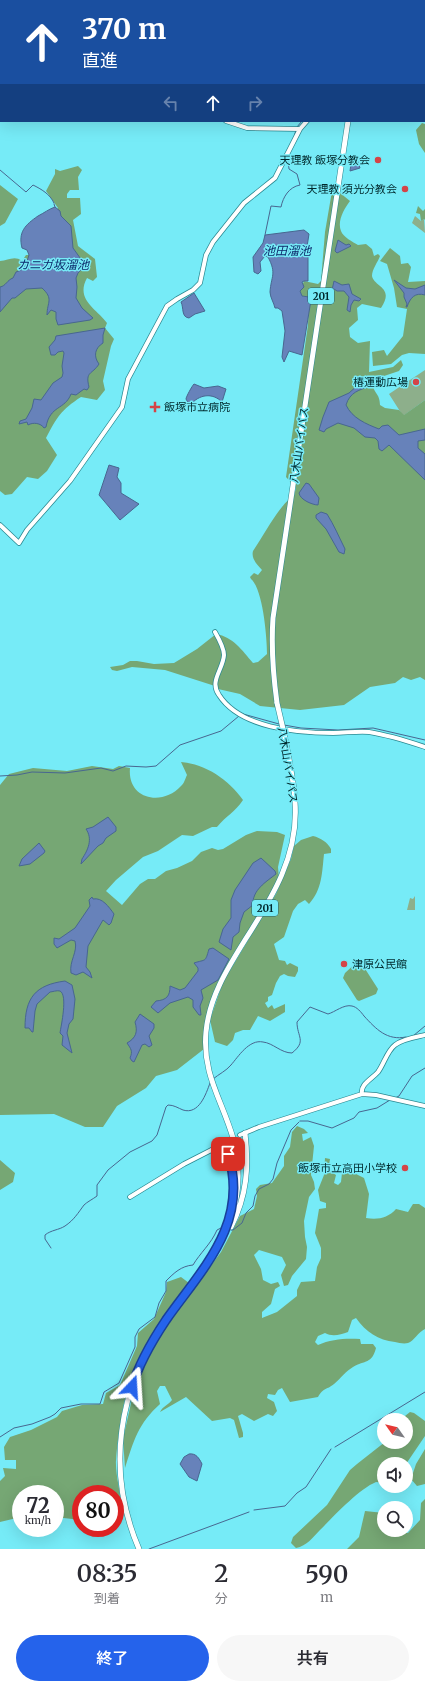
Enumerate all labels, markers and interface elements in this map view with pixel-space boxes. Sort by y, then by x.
text: 370 m [82,11,166,47]
icon: ahead [16,16,68,68]
text: 直進 [82,49,118,72]
icon: left [160,92,182,114]
icon: ahead [202,92,224,114]
icon: right [244,92,266,114]
place label: 天理教 飯塚分教会 [279,153,370,167]
marker: 天理教 飯塚分教会 [373,155,383,165]
place label: 天理教 須光分教会 [306,182,397,196]
marker: 天理教 須光分教会 [400,184,410,194]
water label: 池田溜池 [263,243,312,258]
water label: カニガ坂溜池 [17,257,90,272]
road number: 201 [308,288,334,304]
place label: 椿運動広場 [353,375,408,389]
marker: 椿運動広場 [411,377,421,387]
place label: 飯塚市立病院 [164,400,230,414]
marker: 飯塚市立病院 [149,401,161,413]
street label: 八木山バイパス [287,406,311,484]
street label: 八木山バイパス [275,726,301,804]
road number: 201 [252,900,278,916]
place label: 津原公民館 [352,957,407,971]
marker: 津原公民館 [339,959,349,969]
pin [211,1137,245,1171]
icon: arrive [217,1143,239,1165]
place label: 飯塚市立高田小学校 [298,1161,397,1175]
marker: 飯塚市立高田小学校 [400,1163,410,1173]
position arrow [111,1366,153,1408]
north arrow [377,1413,413,1449]
map controls [377,1413,413,1537]
button: sound [377,1457,413,1493]
speed limit sign: 80 [72,1485,124,1537]
text: 72 [26,1493,50,1518]
button: search [377,1501,413,1537]
text: km/h [25,1514,51,1527]
text: 08:35 [77,1558,138,1589]
text: 2 [214,1558,228,1589]
text: 590 [305,1559,348,1590]
text: m [320,1589,333,1606]
text: 到着 [94,1590,120,1607]
text: 分 [215,1590,228,1607]
button: 終了 [16,1635,209,1681]
button: 共有 [217,1635,409,1681]

